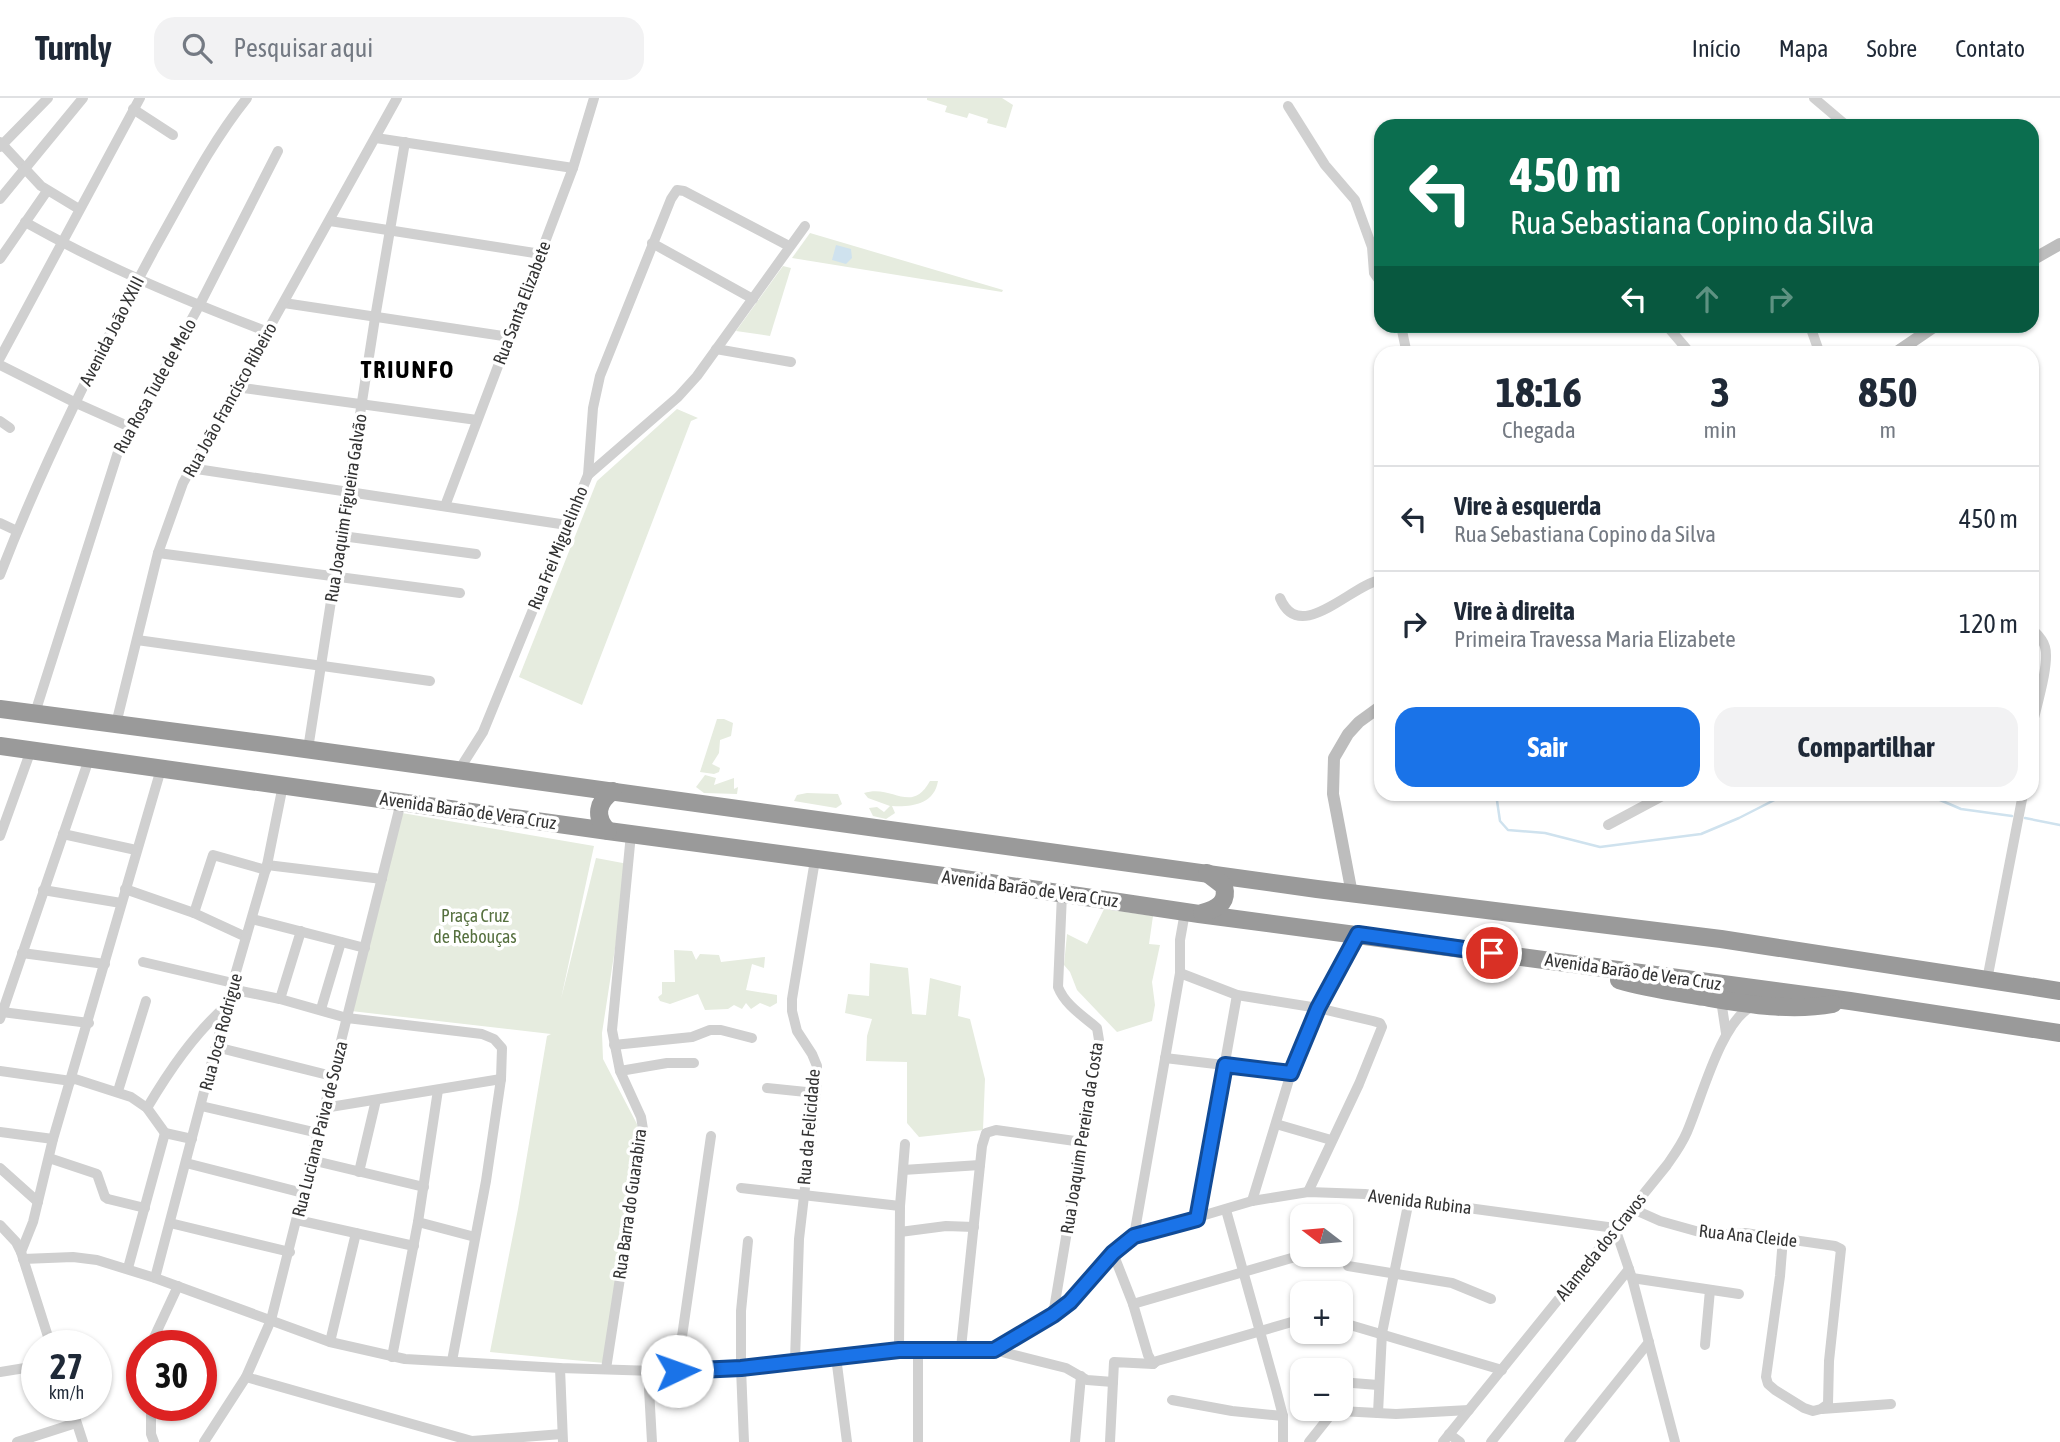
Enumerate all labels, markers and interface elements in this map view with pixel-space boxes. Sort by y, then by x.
search box [154,17,644,80]
text: Turnly [35,29,112,67]
icon: search [178,29,216,67]
text: Pesquisar aqui [234,33,373,63]
text: Início [1692,35,1741,62]
text: Mapa [1779,35,1829,62]
text: Sobre [1867,35,1917,62]
text: Contato [1955,35,2025,62]
text: 450 m [1510,146,1621,202]
icon: left [1395,147,1486,238]
text: Rua Sebastiana Copino da Silva [1510,204,1874,241]
street label: Rua Santa Elizabete [488,238,555,368]
street label: Avenida João XXIII [75,273,148,389]
icon: left [1615,280,1653,318]
icon: ahead [1688,280,1726,318]
icon: right [1761,280,1799,318]
street label: Rua Rosa Tude de Melo [109,315,200,457]
street label: Rua João Francisco Ribeiro [178,319,281,481]
district label: TRIUNFO [361,356,455,383]
text: 18:16 [1496,368,1582,416]
text: 3 [1710,368,1730,416]
text: 850 [1858,368,1917,416]
street label: Rua Joaquim Figueira Galvão [320,412,371,604]
text: Chegada [1502,417,1576,443]
text: min [1704,417,1737,443]
text: m [1880,417,1896,443]
street label: Rua Frei Miguelinho [523,483,592,613]
text: Vire à esquerda [1454,491,1601,521]
icon: left [1395,500,1433,538]
text: 450 m [1959,504,2018,534]
text: Rua Sebastiana Copino da Silva [1454,521,1716,547]
text: Vire à direita [1454,596,1575,626]
icon: right [1395,605,1433,643]
text: 120 m [1959,609,2018,639]
text: Primeira Travessa Maria Elizabete [1454,626,1736,652]
button: Sair [1395,707,1700,787]
button: Compartilhar [1714,707,2018,787]
street label: Avenida Barão de Vera Cruz [379,788,558,833]
street label: Avenida Barão de Vera Cruz [941,866,1120,911]
park label: Praça Cruz de Rebouças [433,905,517,947]
pin [1462,923,1522,983]
icon: arrive [1473,934,1511,972]
street label: Avenida Barão de Vera Cruz [1544,949,1723,994]
street label: Rua Joca Rodrigue [195,971,246,1093]
street label: Rua Luciana Paiva de Souza [287,1039,352,1219]
street label: Rua Joaquim Pereira da Costa [1056,1040,1107,1235]
street label: Rua da Felicidade [793,1068,824,1186]
street label: Rua Barra do Guarabira [609,1127,650,1281]
street label: Avenida Rubina [1367,1185,1473,1218]
street label: Alameda dos Cravos [1551,1189,1650,1304]
north arrow [1290,1204,1353,1267]
map controls [1290,1204,1353,1421]
street label: Rua Ana Cleide [1698,1220,1798,1251]
button: + [1290,1281,1353,1344]
speed limit sign: 30 [126,1330,217,1421]
position arrow [640,1334,714,1408]
text: 27 [50,1346,83,1386]
button: − [1290,1358,1353,1421]
text: km/h [49,1382,84,1403]

